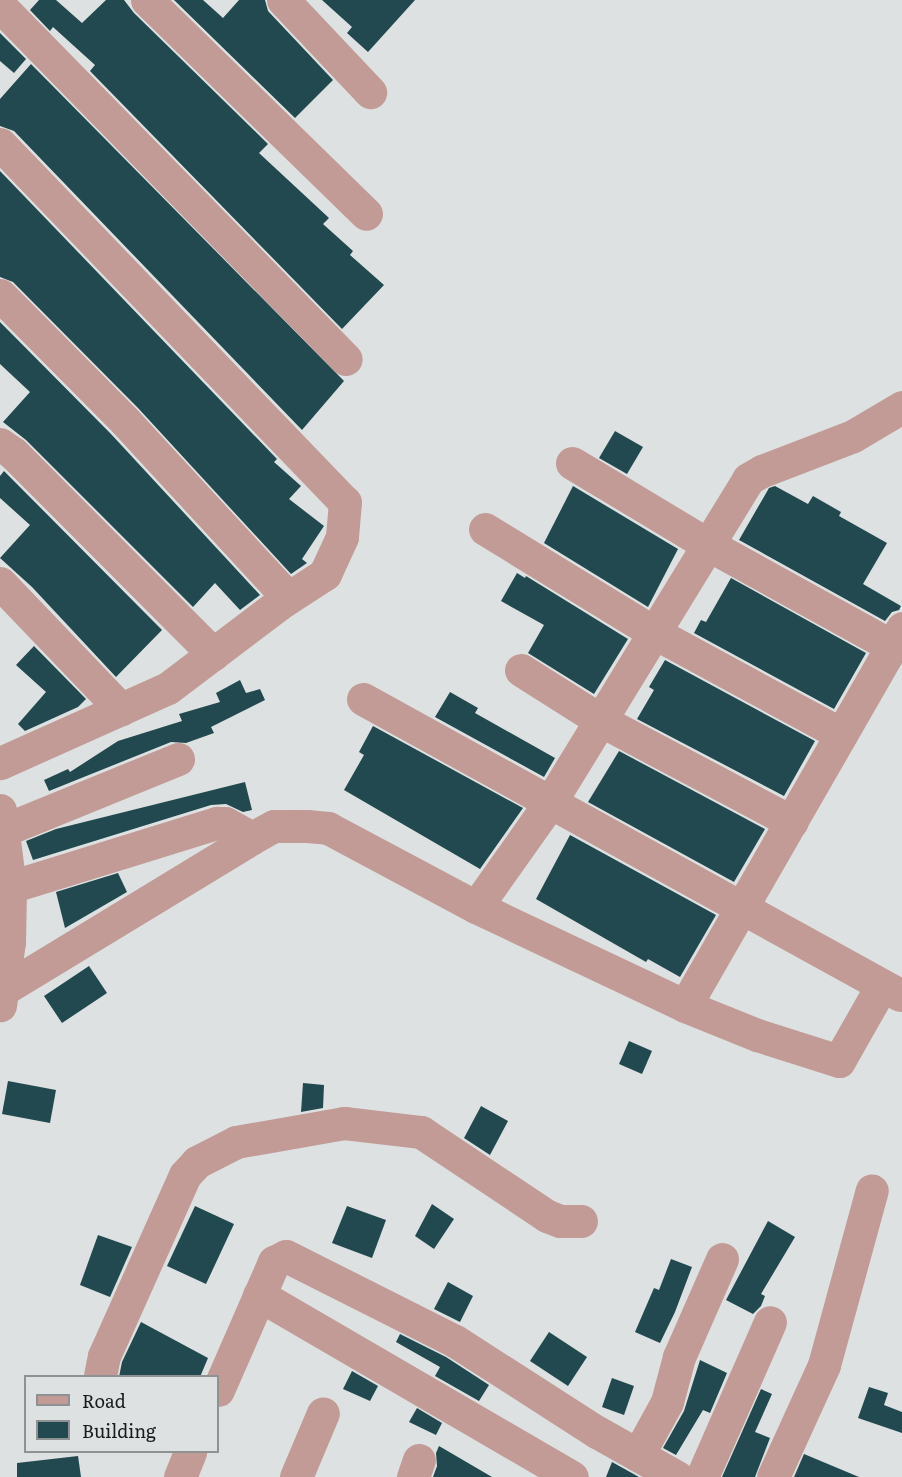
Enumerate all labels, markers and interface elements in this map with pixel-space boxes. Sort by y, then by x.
legend [24,1375,219,1453]
text: Road [82,1387,126,1414]
text: Building [82,1417,156,1444]

